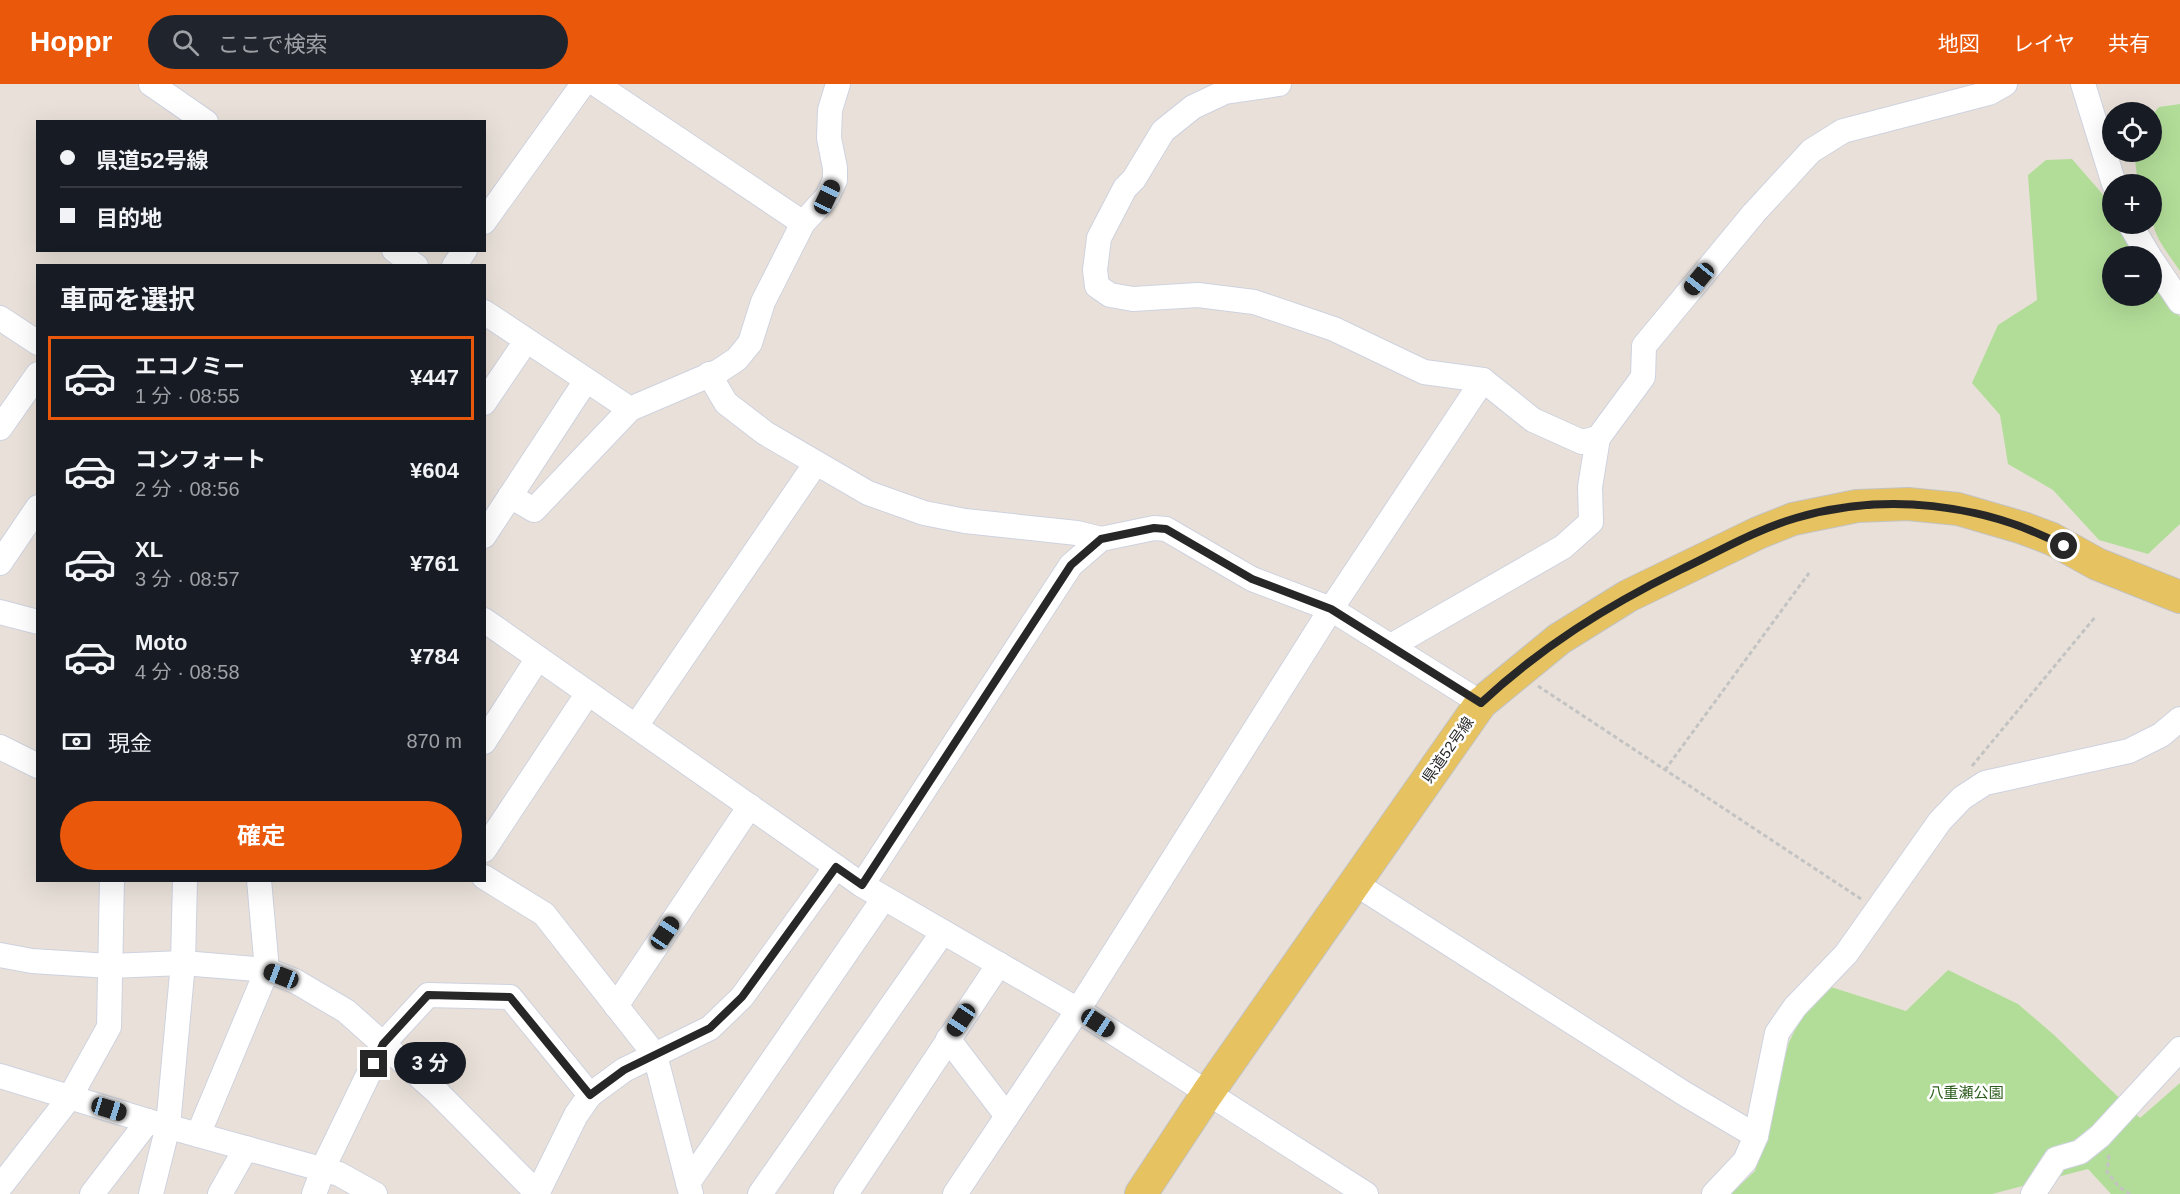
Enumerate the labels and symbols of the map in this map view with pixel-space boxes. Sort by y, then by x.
car [811,177,843,217]
car [1681,259,1717,299]
route start [2050,532,2077,559]
street label: 県道52号線 [1419,713,1477,786]
car [647,913,683,953]
car [261,961,301,991]
car [943,1000,979,1040]
car [1078,1006,1118,1040]
callout: 3 分 [395,1043,467,1085]
route end [360,1050,387,1077]
park label: 八重瀬公園 [1928,1084,2004,1101]
car [89,1095,129,1123]

